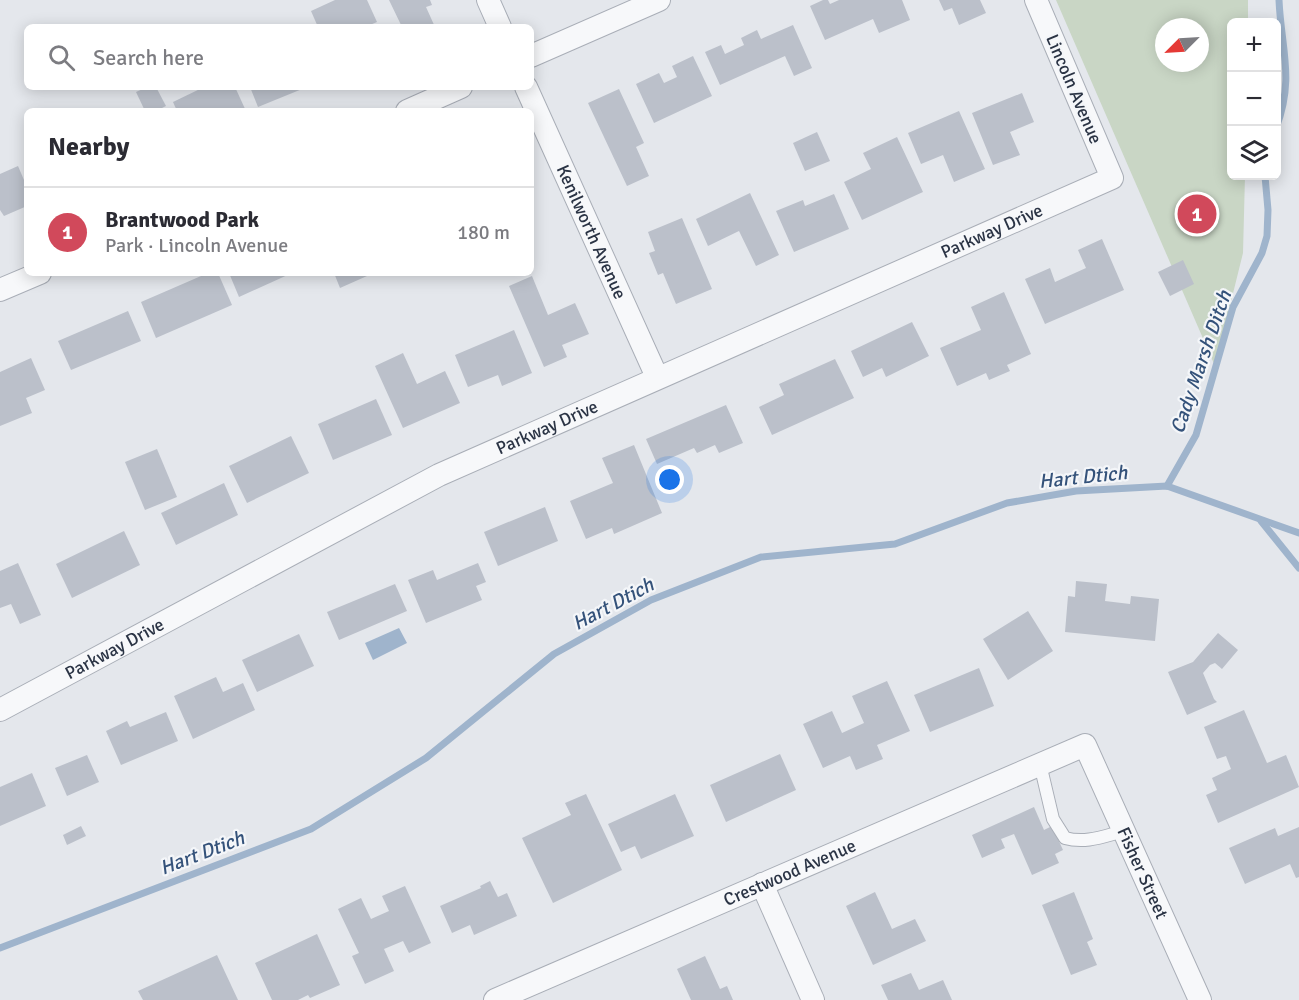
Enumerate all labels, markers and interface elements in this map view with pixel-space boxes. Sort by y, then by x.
north arrow [1155,18,1209,72]
map controls [1227,18,1281,180]
button: + [1227,18,1281,72]
search box [24,24,534,90]
street label: Lincoln Avenue [1041,31,1107,147]
icon: search [45,41,78,74]
text: Search here [93,44,204,71]
button: − [1227,72,1281,126]
button: layers [1227,126,1281,180]
text: Nearby [48,131,129,163]
street label: Kenilworth Avenue [552,161,631,302]
pin: 1 [1178,192,1216,236]
street label: Parkway Drive [937,199,1046,263]
text: Brantwood Park [105,206,259,233]
text: 1 [62,220,73,245]
text: 180 m [457,220,510,245]
text: Park · Lincoln Avenue [105,233,288,258]
water label: Cady Marsh Ditch [1165,286,1238,437]
street label: Parkway Drive [493,395,601,459]
water label: Hart Dtich [1038,460,1129,494]
your location [655,465,684,494]
water label: Hart Dtich [568,572,659,636]
street label: Parkway Drive [61,613,168,684]
street label: Fisher Street [1112,823,1173,922]
water label: Hart Dtich [156,825,249,881]
street label: Crestwood Avenue [720,834,859,911]

